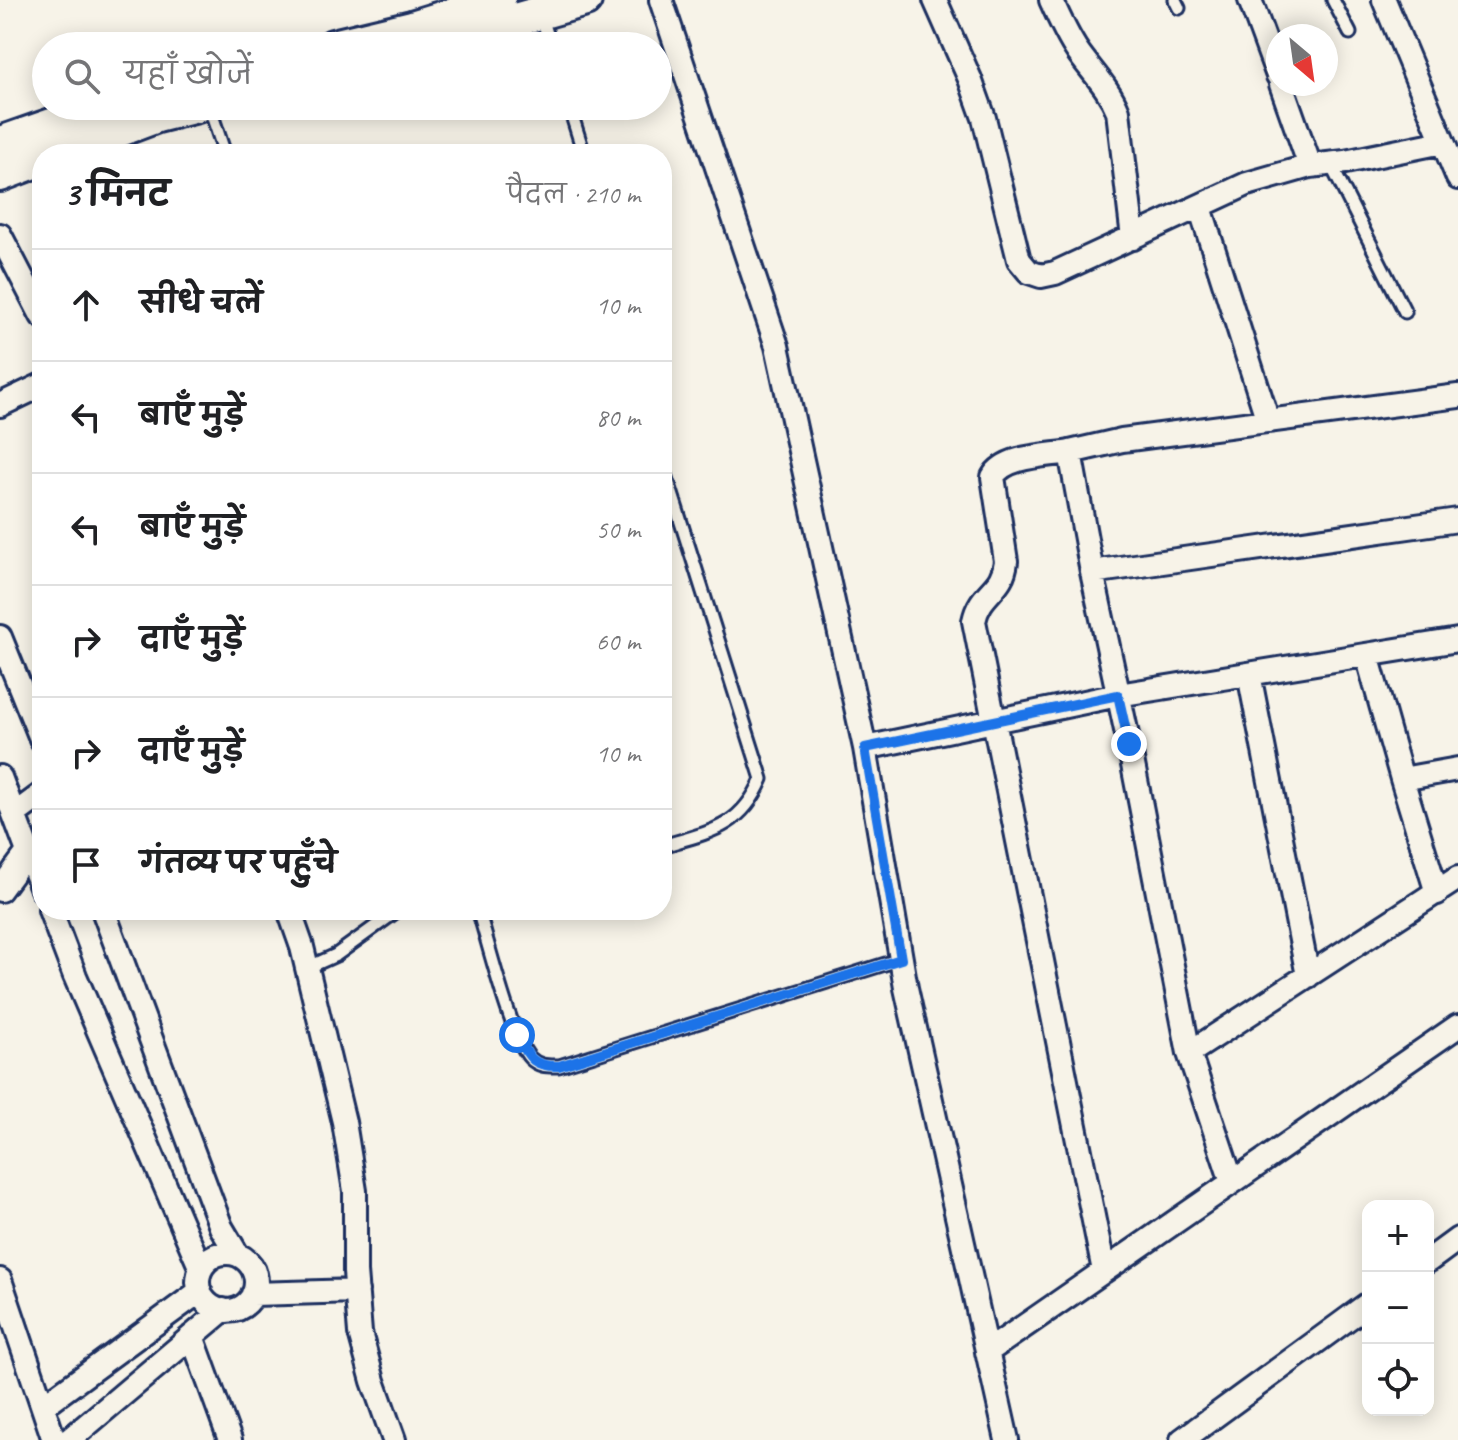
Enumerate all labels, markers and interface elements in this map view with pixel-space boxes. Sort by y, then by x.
north arrow [1266,24,1338,96]
search box [32,32,672,120]
icon: search [60,54,104,98]
text: यहाँ खोजें [124,55,253,93]
text: 3 मिनट [64,172,170,215]
text: पैदल · 210 m [506,178,640,211]
icon: ahead [64,283,108,327]
text: सीधे चलें [140,284,262,322]
text: 10 m [596,289,640,322]
icon: left [64,395,108,439]
text: बाएँ मुड़ें [140,396,245,434]
text: 80 m [596,401,640,434]
icon: left [64,507,108,551]
text: बाएँ मुड़ें [140,508,245,546]
text: 50 m [596,513,640,546]
icon: right [64,619,108,663]
text: दाएँ मुड़ें [140,620,244,658]
text: 60 m [596,625,640,658]
route end [1111,726,1147,762]
icon: right [64,731,108,775]
text: दाएँ मुड़ें [140,732,244,770]
text: 10 m [596,737,640,770]
icon: arrive [64,843,108,887]
text: गंतव्य पर पहुँचे [140,844,337,882]
route start [499,1017,535,1053]
map controls [1362,1200,1434,1416]
button: + [1362,1200,1434,1272]
button: − [1362,1272,1434,1344]
button: locate [1362,1344,1434,1416]

